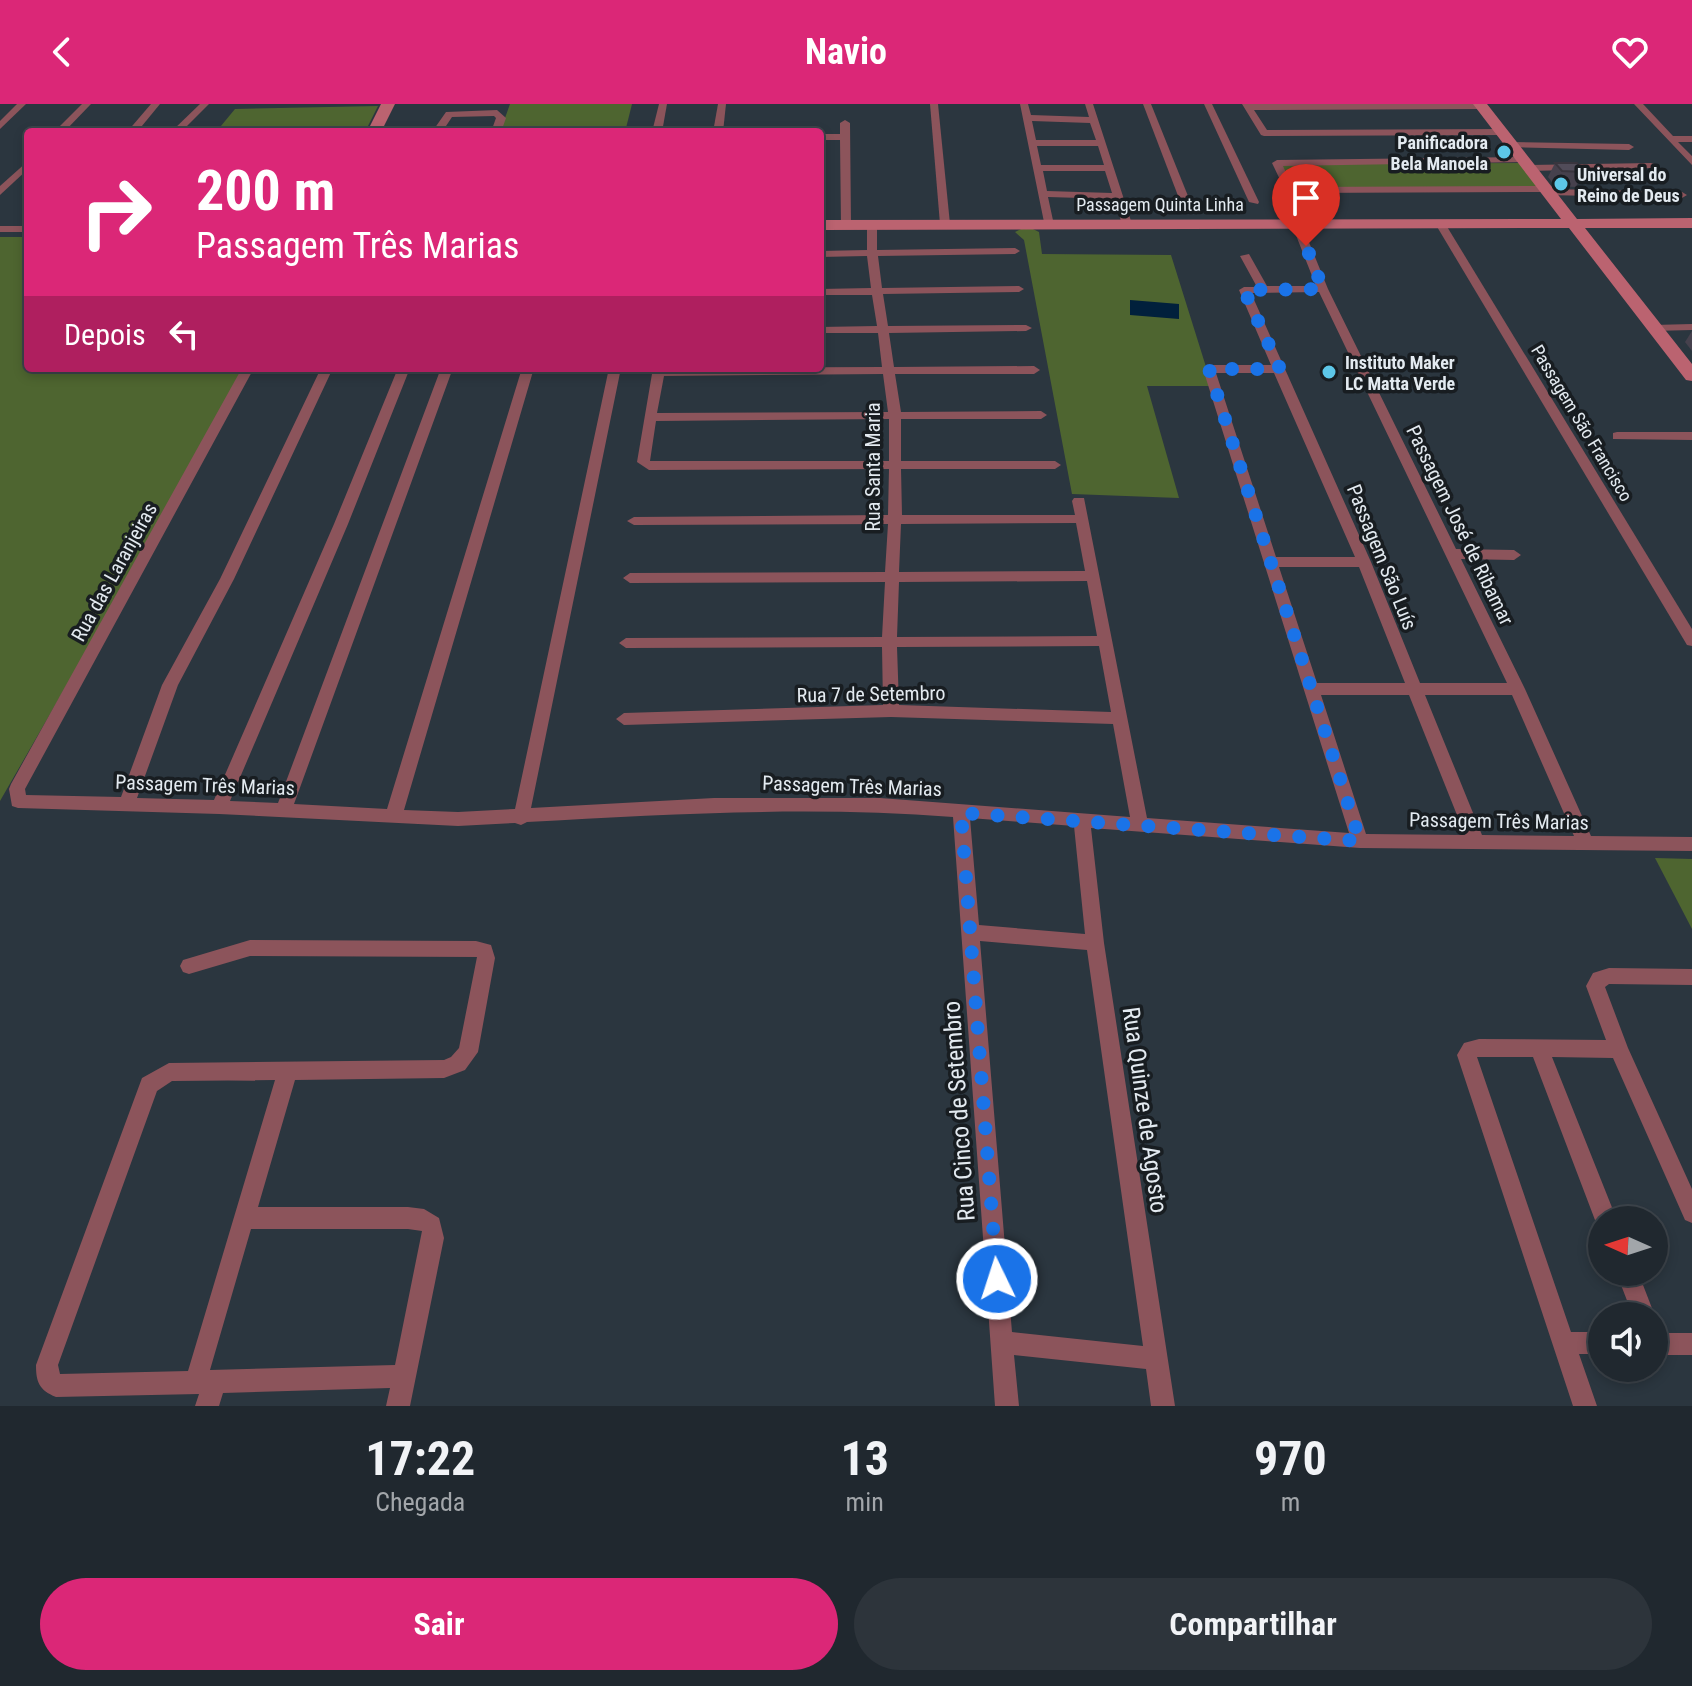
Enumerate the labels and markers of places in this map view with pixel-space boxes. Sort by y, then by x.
place label: Panificadora Bela Manoela [1391,132,1488,174]
marker: Panificadora Bela Manoela [1495,143,1513,161]
pin [1272,164,1340,246]
place label: Universal do Reino de Deus [1577,164,1680,206]
marker: Universal do Reino de Deus [1552,175,1570,193]
place label: Instituto Maker LC Matta Verde [1345,352,1456,394]
marker: Instituto Maker LC Matta Verde [1320,363,1338,381]

